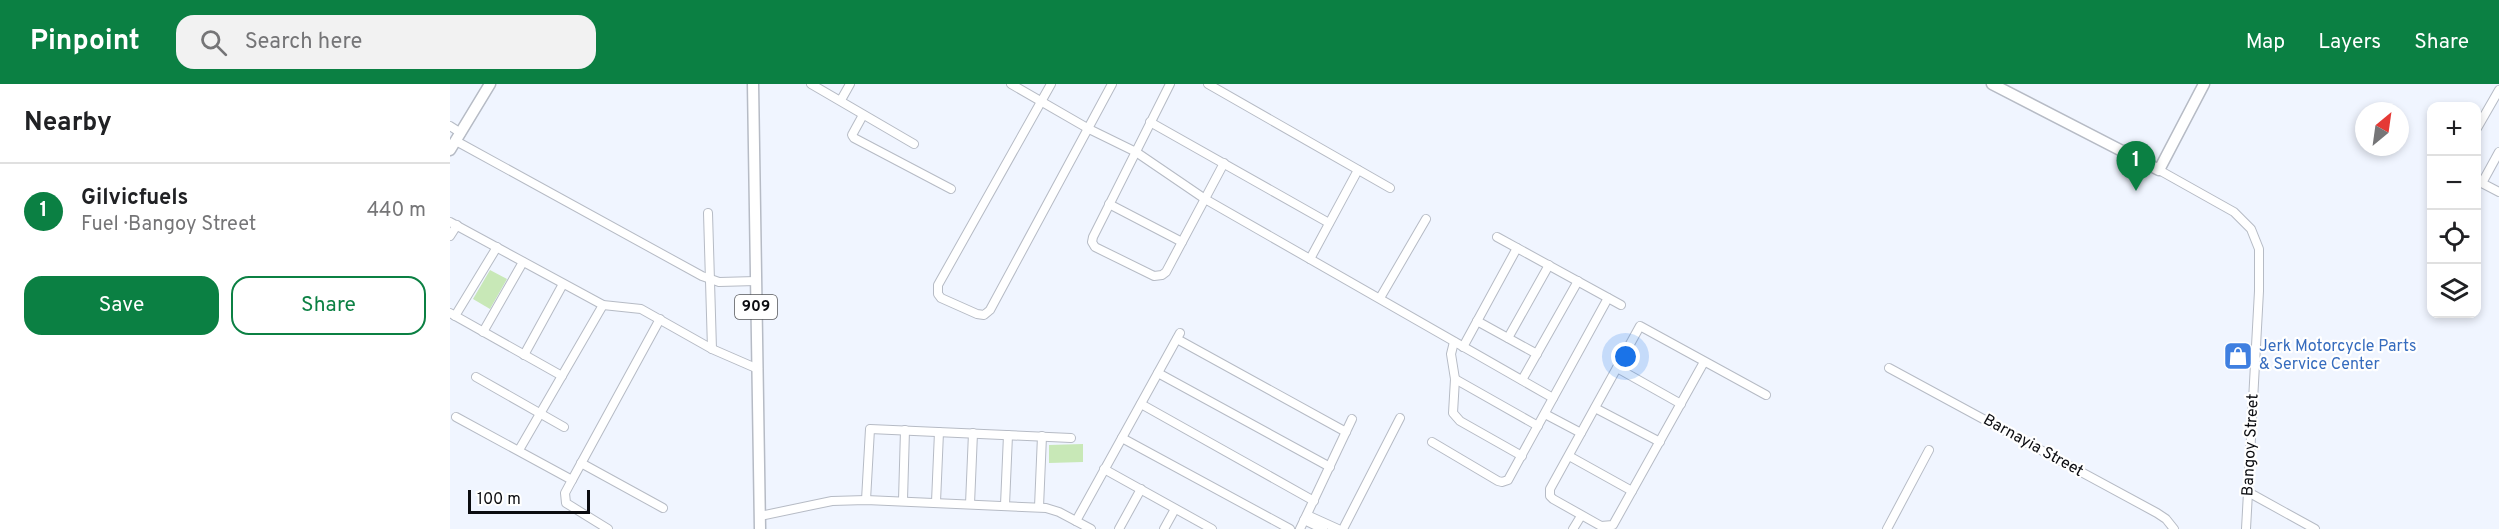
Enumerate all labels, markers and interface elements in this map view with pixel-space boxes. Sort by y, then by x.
search box [176,15,596,69]
text: Pinpoint [30,24,140,60]
icon: search [197,26,230,59]
text: Search here [245,29,362,56]
text: Map [2246,29,2285,56]
text: Layers [2318,29,2381,56]
text: Share [2414,29,2469,56]
north arrow [2355,102,2409,156]
map controls [2427,102,2481,318]
button: + [2427,102,2481,156]
text: Nearby [24,107,112,140]
pin: 1 [2116,141,2156,191]
button: − [2427,156,2481,210]
text: Gilvicfuels [81,185,188,212]
text: 1 [40,198,48,224]
text: 440 m [367,198,426,224]
button: locate [2427,210,2481,264]
text: Fuel · Bangoy Street [81,212,256,238]
button: layers [2427,264,2481,318]
button: Save [24,276,219,335]
button: Share [231,276,426,335]
road number: 909 [735,295,777,319]
place label: Jerk Motorcycle Parts & Service Center [2259,337,2416,375]
shop icon: Jerk Motorcycle Parts & Service Center [2222,340,2254,372]
your location [1611,342,1640,371]
street label: Bangoy Street [2238,393,2264,497]
street label: Barnayia Street [1979,410,2087,482]
scale bar [468,487,590,514]
text: 100 m [477,490,521,510]

